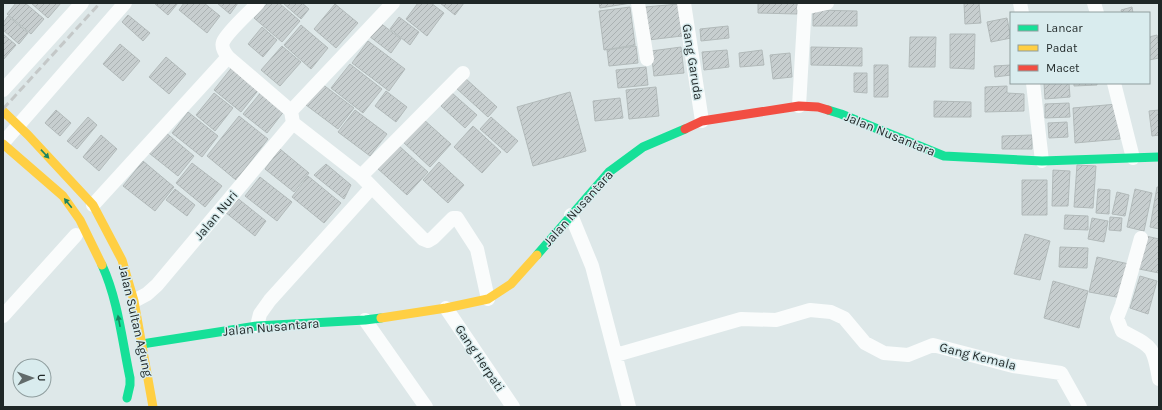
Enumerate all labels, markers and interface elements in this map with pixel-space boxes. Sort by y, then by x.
legend [1010,12,1150,84]
text: Lancar [1046,21,1083,35]
street label: Gang Garuda [680,23,706,101]
text: Padat [1046,41,1078,55]
text: Macet [1046,61,1080,75]
street label: Jalan Nusantara [842,109,938,159]
one-way arrow [40,149,50,159]
street label: Jalan Nusantara [540,167,616,249]
street label: Jalan Nuri [191,187,241,243]
one-way arrow [64,197,72,208]
street label: Jalan Sultan Agung [116,264,156,379]
one-way arrow [115,315,121,327]
street label: Jalan Nusantara [222,315,320,339]
street label: Gang Herpati [452,322,508,394]
street label: Gang Kemala [938,339,1018,373]
north arrow [12,358,52,398]
text: U [35,374,48,382]

